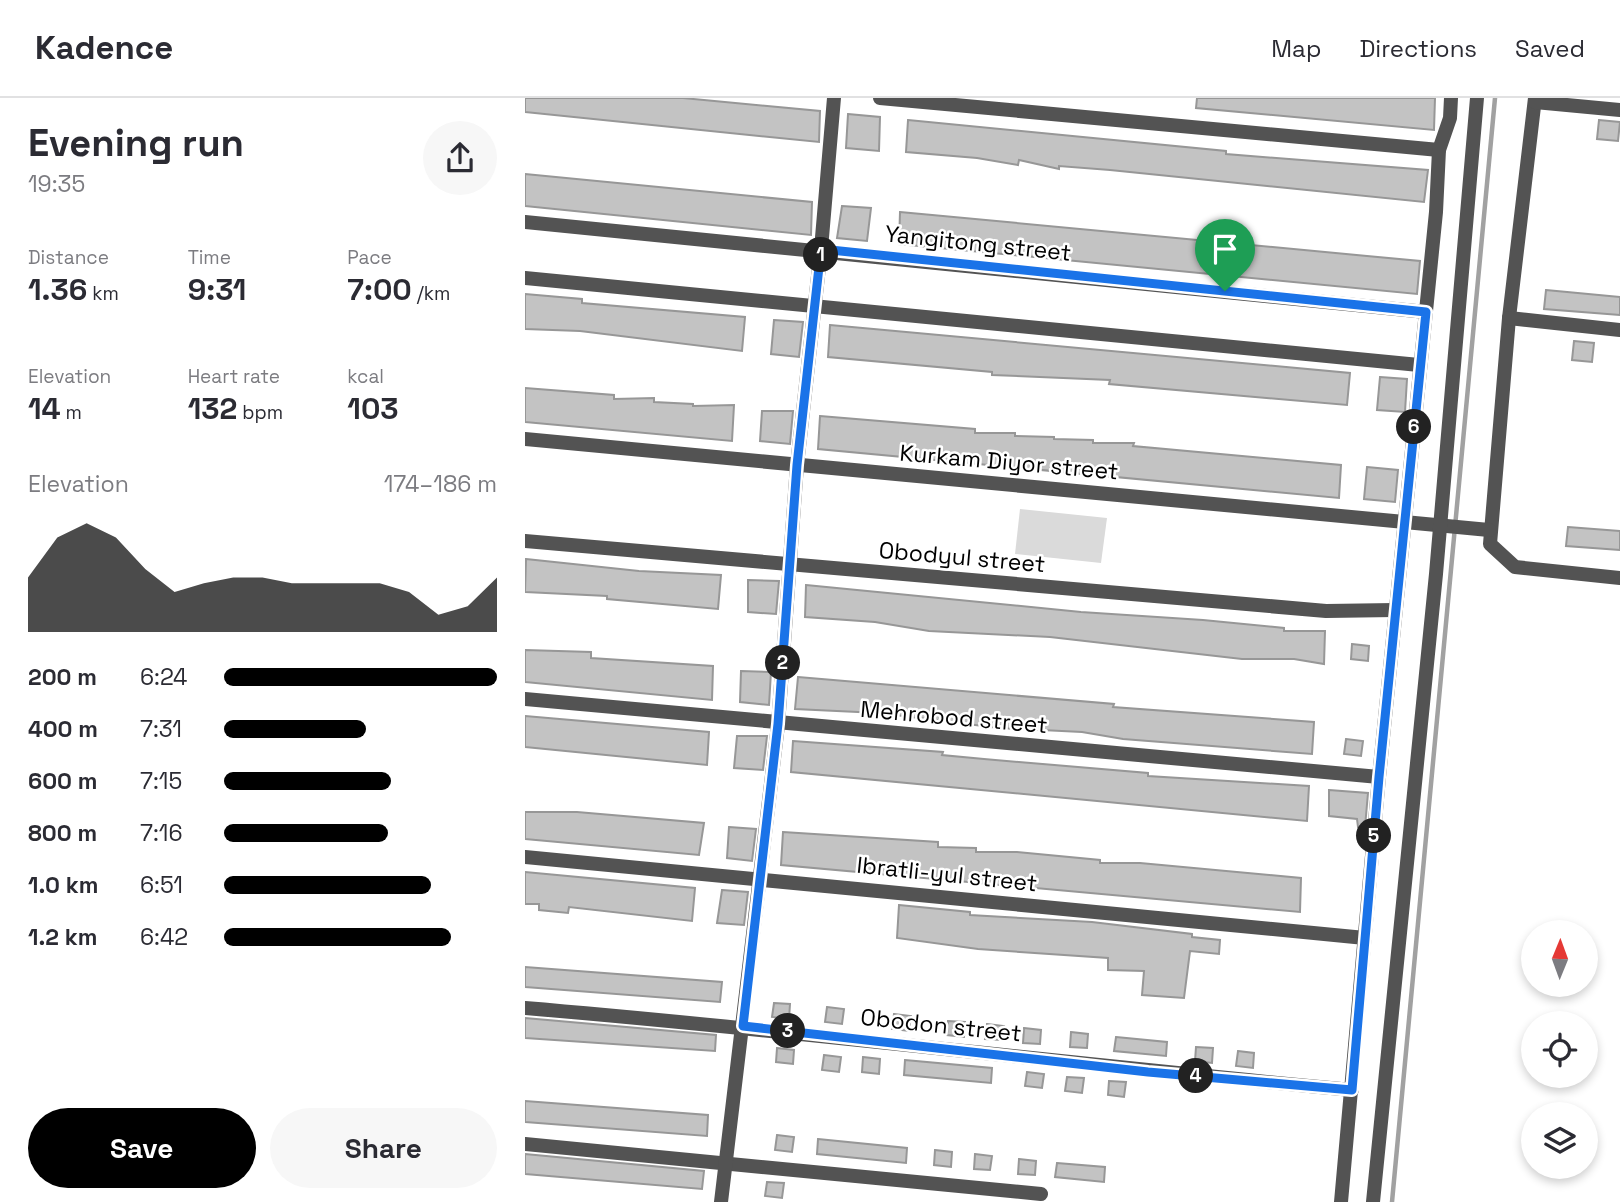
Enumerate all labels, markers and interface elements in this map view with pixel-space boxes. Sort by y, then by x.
text: Kadence [35,27,173,69]
text: Map [1271,33,1321,64]
text: Directions [1359,33,1477,64]
text: Saved [1515,33,1585,64]
text: Evening run [28,119,244,167]
button: share [423,121,497,195]
text: 19:35 [28,169,85,199]
street label: Yangitong street [883,218,1073,268]
pin [1195,219,1255,291]
icon: arrive [1206,230,1244,268]
pin: 1 [803,238,839,272]
text: 1 [816,242,825,267]
text: Distance [28,245,109,270]
text: Time [188,245,231,270]
text: Pace [347,245,392,270]
text: 1.36 [28,270,87,309]
text: 9:31 [188,270,246,309]
text: 7:00 [347,270,412,309]
text: km [87,281,119,306]
text: /km [412,281,450,306]
text: Elevation [28,364,111,389]
text: Heart rate [188,364,280,389]
text: kcal [347,364,384,389]
text: 14 [28,389,61,428]
text: 132 [188,389,237,428]
text: 103 [347,389,399,428]
text: m [61,400,82,425]
text: bpm [237,400,283,425]
pin: 6 [1397,410,1431,444]
text: 6 [1408,414,1419,439]
street label: Kurkam Diyor street [898,437,1120,487]
text: Elevation [28,469,129,499]
text: 174–186 m [384,469,497,499]
street label: Obodyul street [878,535,1046,579]
pin: 2 [765,646,801,680]
text: 2 [777,650,788,675]
text: 200 m [28,662,97,692]
text: 6:24 [140,662,187,692]
street label: Mehrobod street [859,694,1049,740]
text: 400 m [28,714,98,744]
text: 7:31 [140,714,182,744]
text: 600 m [28,766,98,796]
text: 7:15 [140,766,182,796]
text: 800 m [28,818,97,848]
text: 7:16 [140,818,182,848]
pin: 5 [1357,818,1391,854]
text: 5 [1368,823,1379,848]
street label: Ibratli-yul street [855,850,1039,898]
text: 1.0 km [28,870,98,900]
text: 6:51 [140,870,183,900]
north arrow [1521,920,1598,998]
map controls [1521,920,1598,1179]
text: 1.2 km [28,922,97,952]
text: 6:42 [140,922,188,952]
street label: Obodon street [859,1002,1023,1048]
button: locate [1521,1011,1598,1088]
pin: 3 [771,1014,805,1048]
text: 3 [782,1018,793,1043]
pin: 4 [1179,1058,1213,1094]
text: 4 [1189,1063,1202,1088]
button: layers [1521,1102,1598,1179]
button: Save [28,1108,256,1188]
button: Share [270,1108,497,1188]

